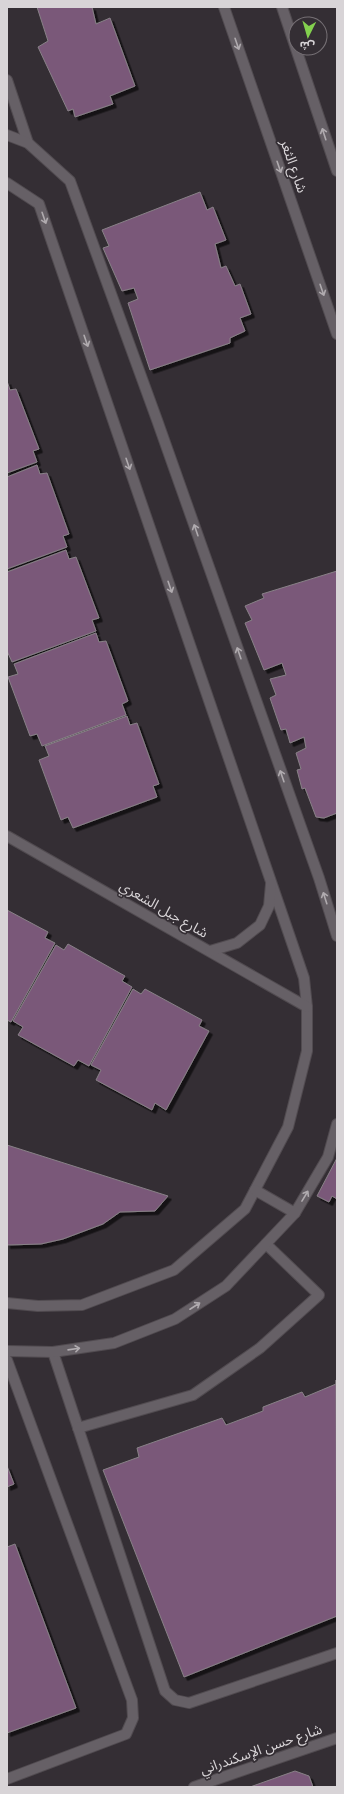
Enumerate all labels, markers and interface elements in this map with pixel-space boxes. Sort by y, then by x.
north arrow [288,16,328,56]
one-way arrow [234,37,241,50]
text: ش [299,37,315,53]
one-way arrow [320,129,328,141]
street label: شارع الثغر [274,136,310,196]
one-way arrow [276,160,284,172]
one-way arrow [41,211,48,224]
one-way arrow [318,283,326,295]
one-way arrow [83,334,90,347]
one-way arrow [125,457,133,469]
one-way arrow [192,524,199,537]
one-way arrow [167,580,175,592]
one-way arrow [235,647,242,660]
one-way arrow [278,770,286,782]
street label: شارع جبل الشعري [115,878,211,944]
one-way arrow [321,892,328,905]
one-way arrow [302,1190,310,1202]
one-way arrow [189,1302,201,1310]
one-way arrow [67,1345,80,1353]
street label: شارع حسن الإسكندراني [198,1721,325,1781]

